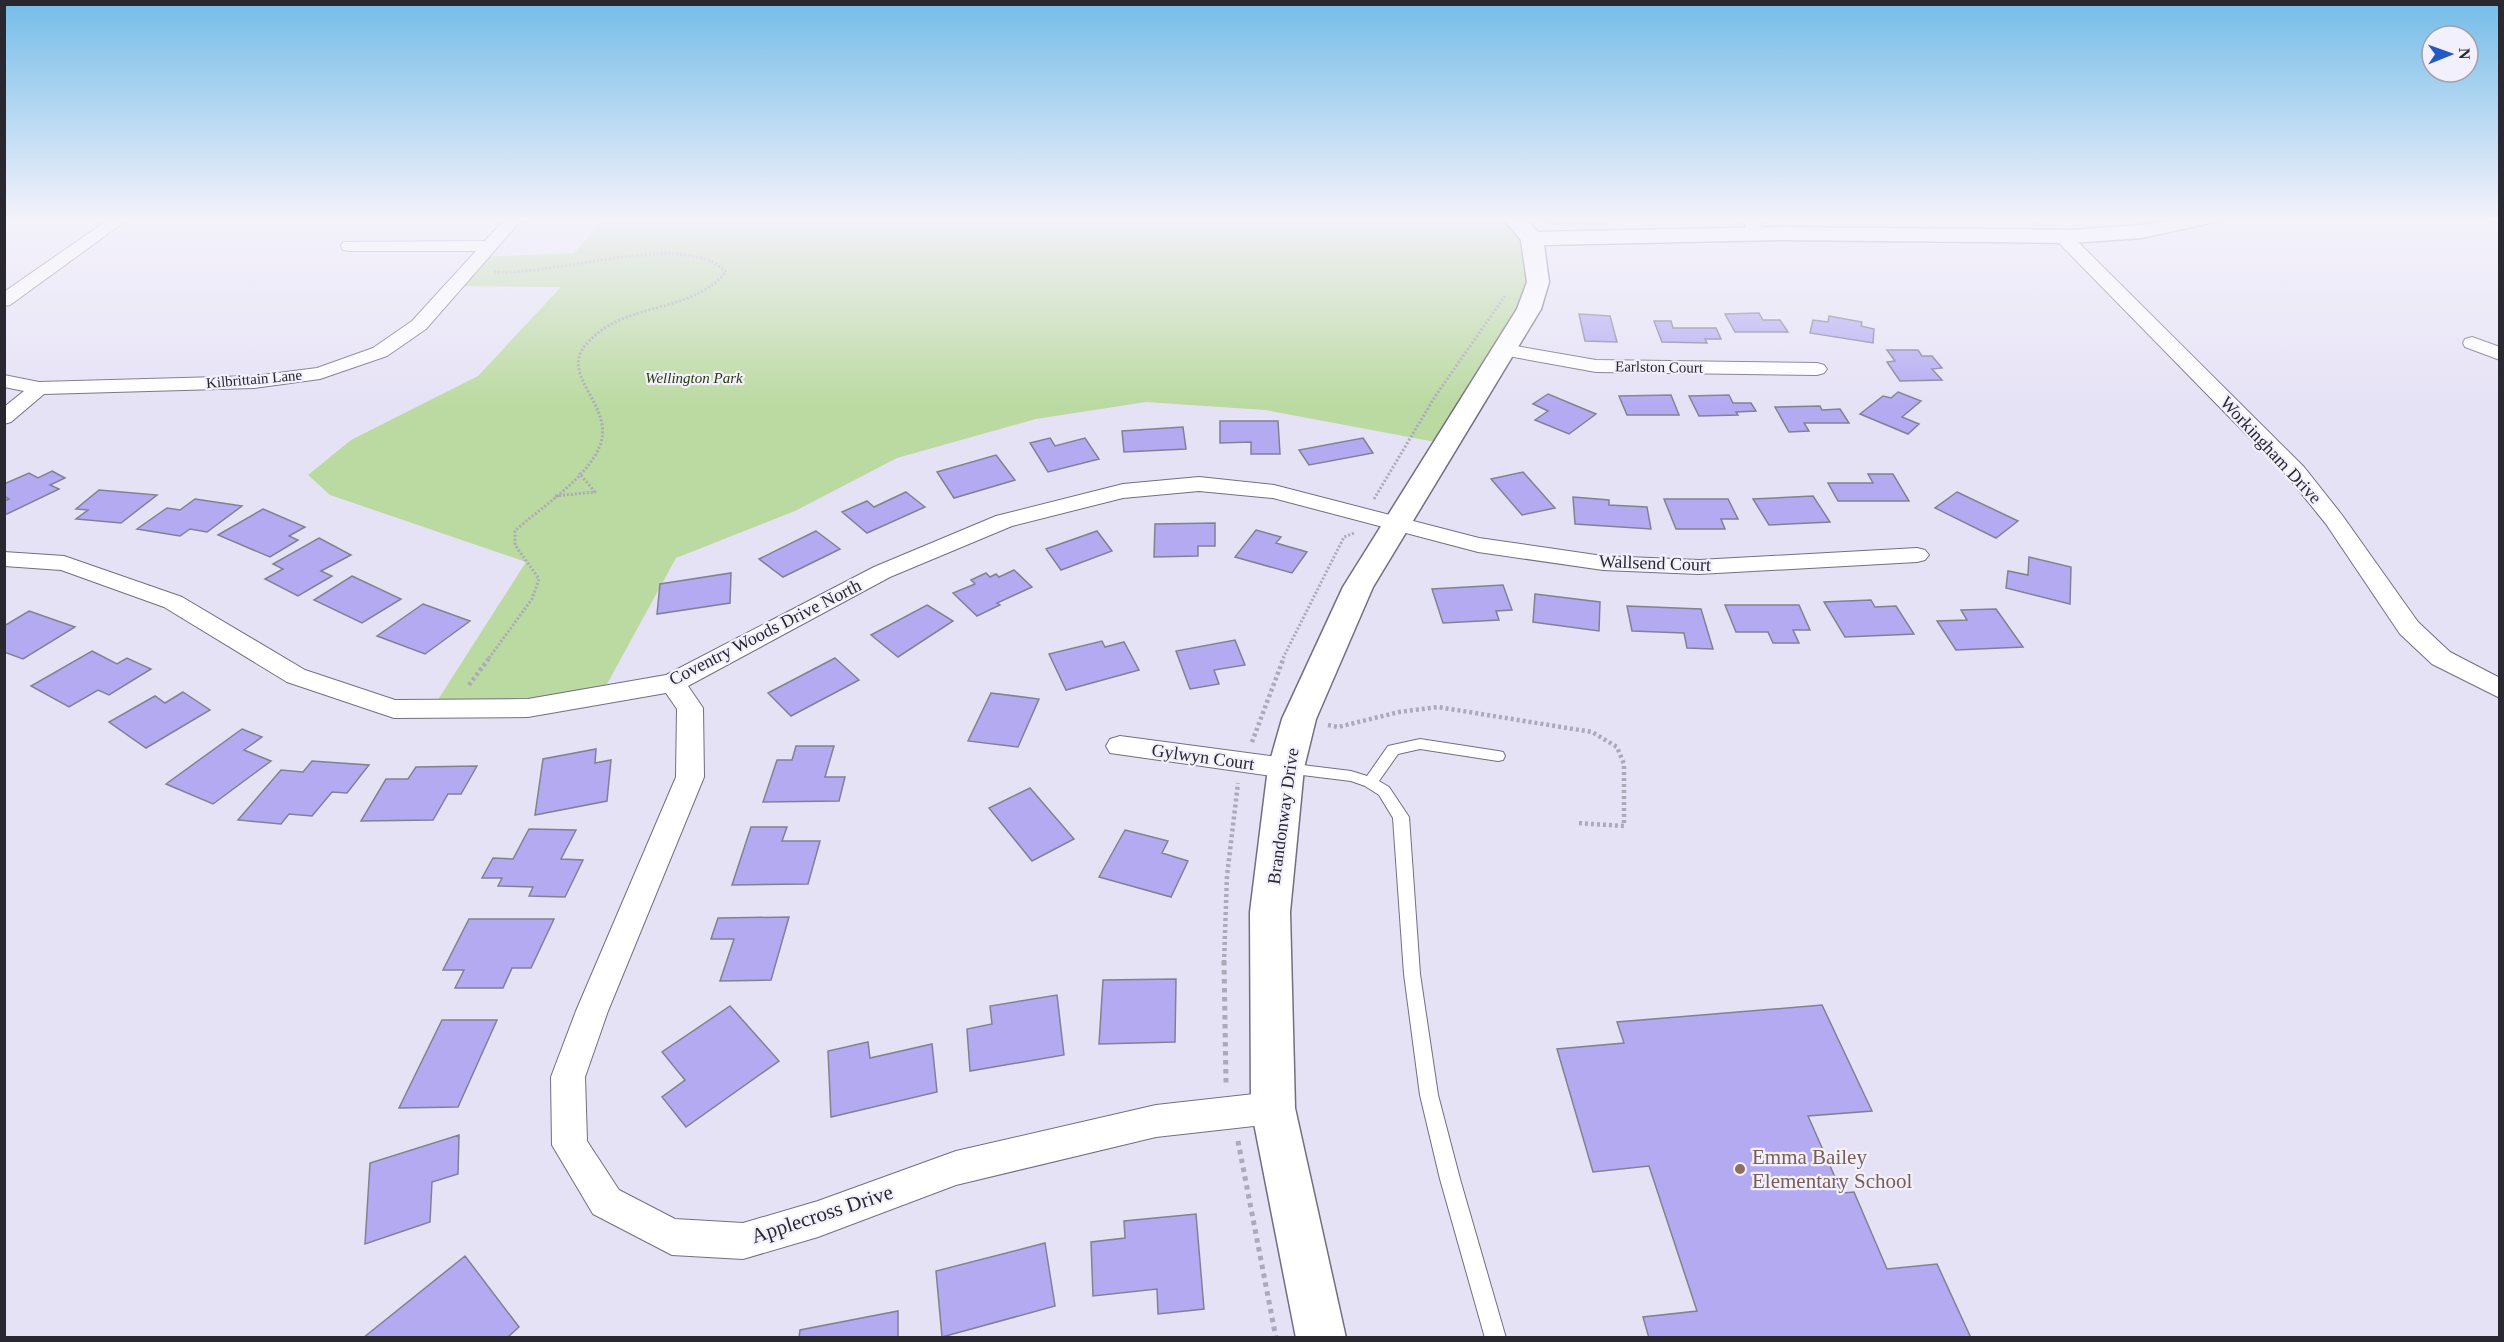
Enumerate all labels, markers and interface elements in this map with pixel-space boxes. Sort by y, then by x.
north arrow [2420,24,2480,84]
text: N [2456,48,2473,60]
street label: Earlston Court [1615,358,1704,376]
street label: Kilbrittain Lane [205,367,303,391]
park label: Wellington Park [645,370,743,386]
street label: Workingham Drive [2216,392,2326,508]
street label: Wallsend Court [1599,551,1711,575]
street label: Coventry Woods Drive North [666,575,864,689]
street label: Gylwyn Court [1150,740,1256,774]
street label: Brandonway Drive [1264,747,1302,885]
place label: Emma Bailey Elementary School [1752,1145,1913,1193]
marker: Emma Bailey Elementary School [1733,1162,1747,1176]
street label: Applecross Drive [748,1180,896,1248]

